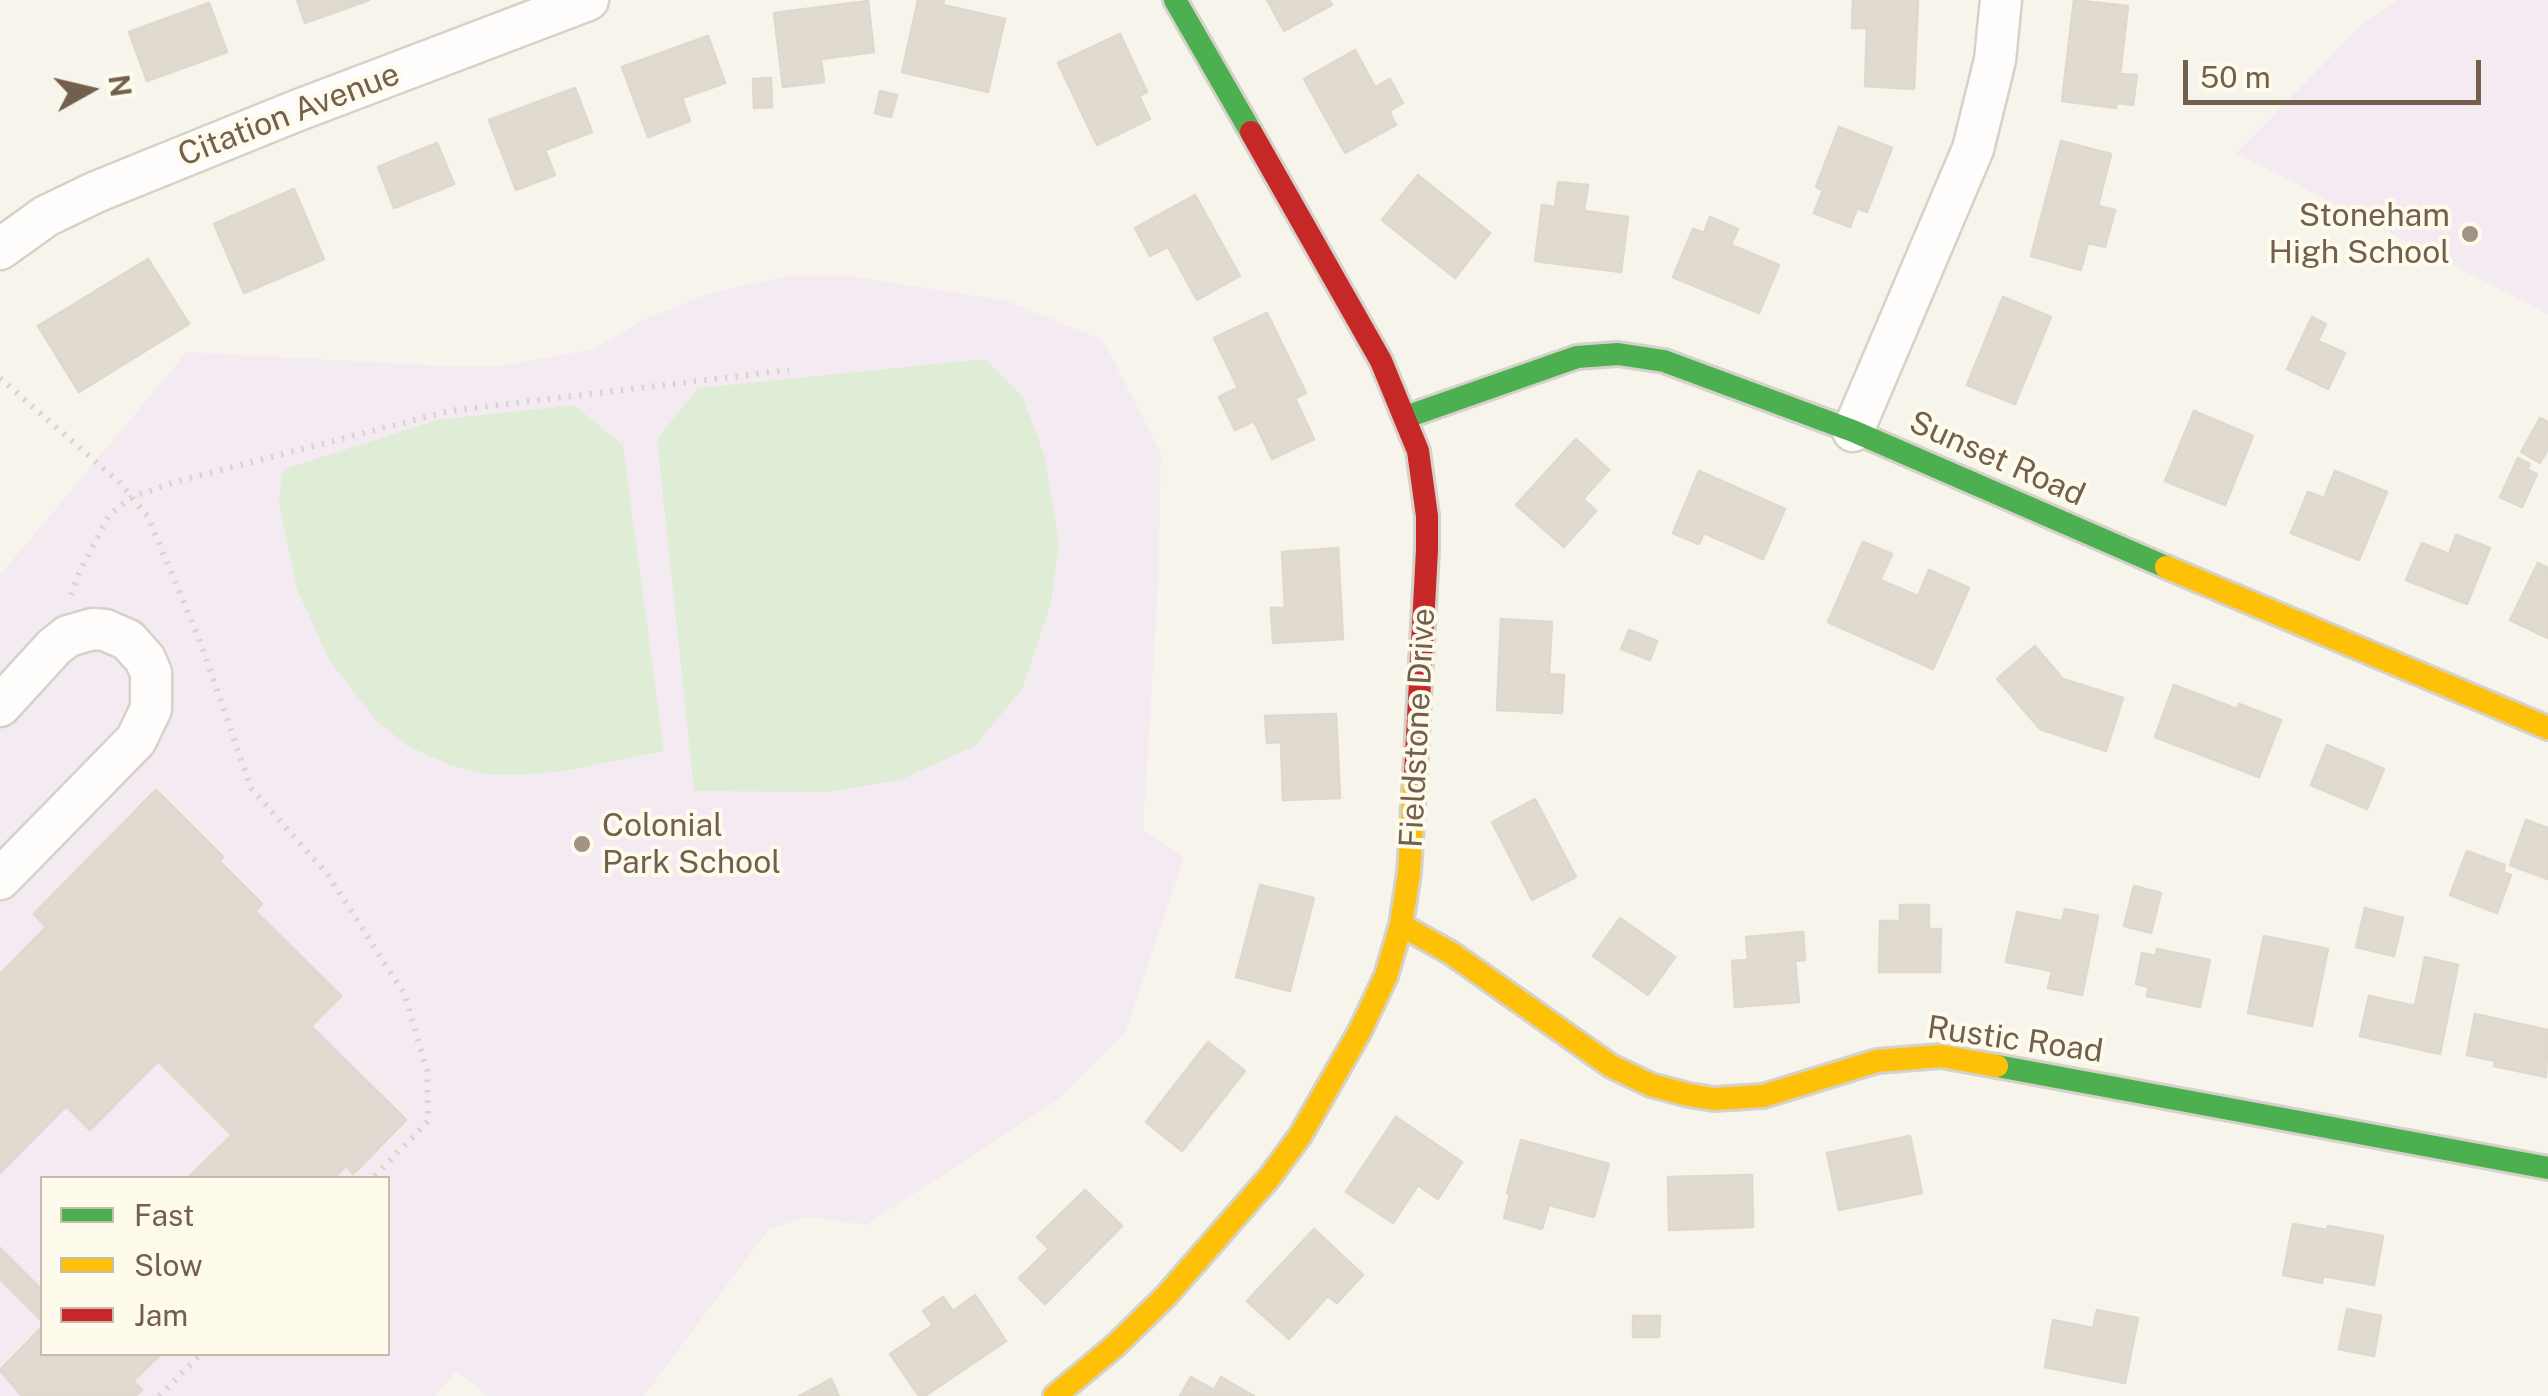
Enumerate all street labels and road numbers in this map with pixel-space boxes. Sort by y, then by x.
street label: Citation Avenue [173,55,405,175]
street label: Sunset Road [1903,403,2091,515]
street label: Fieldstone Drive [1393,607,1443,849]
street label: Rustic Road [1925,1009,2105,1071]

